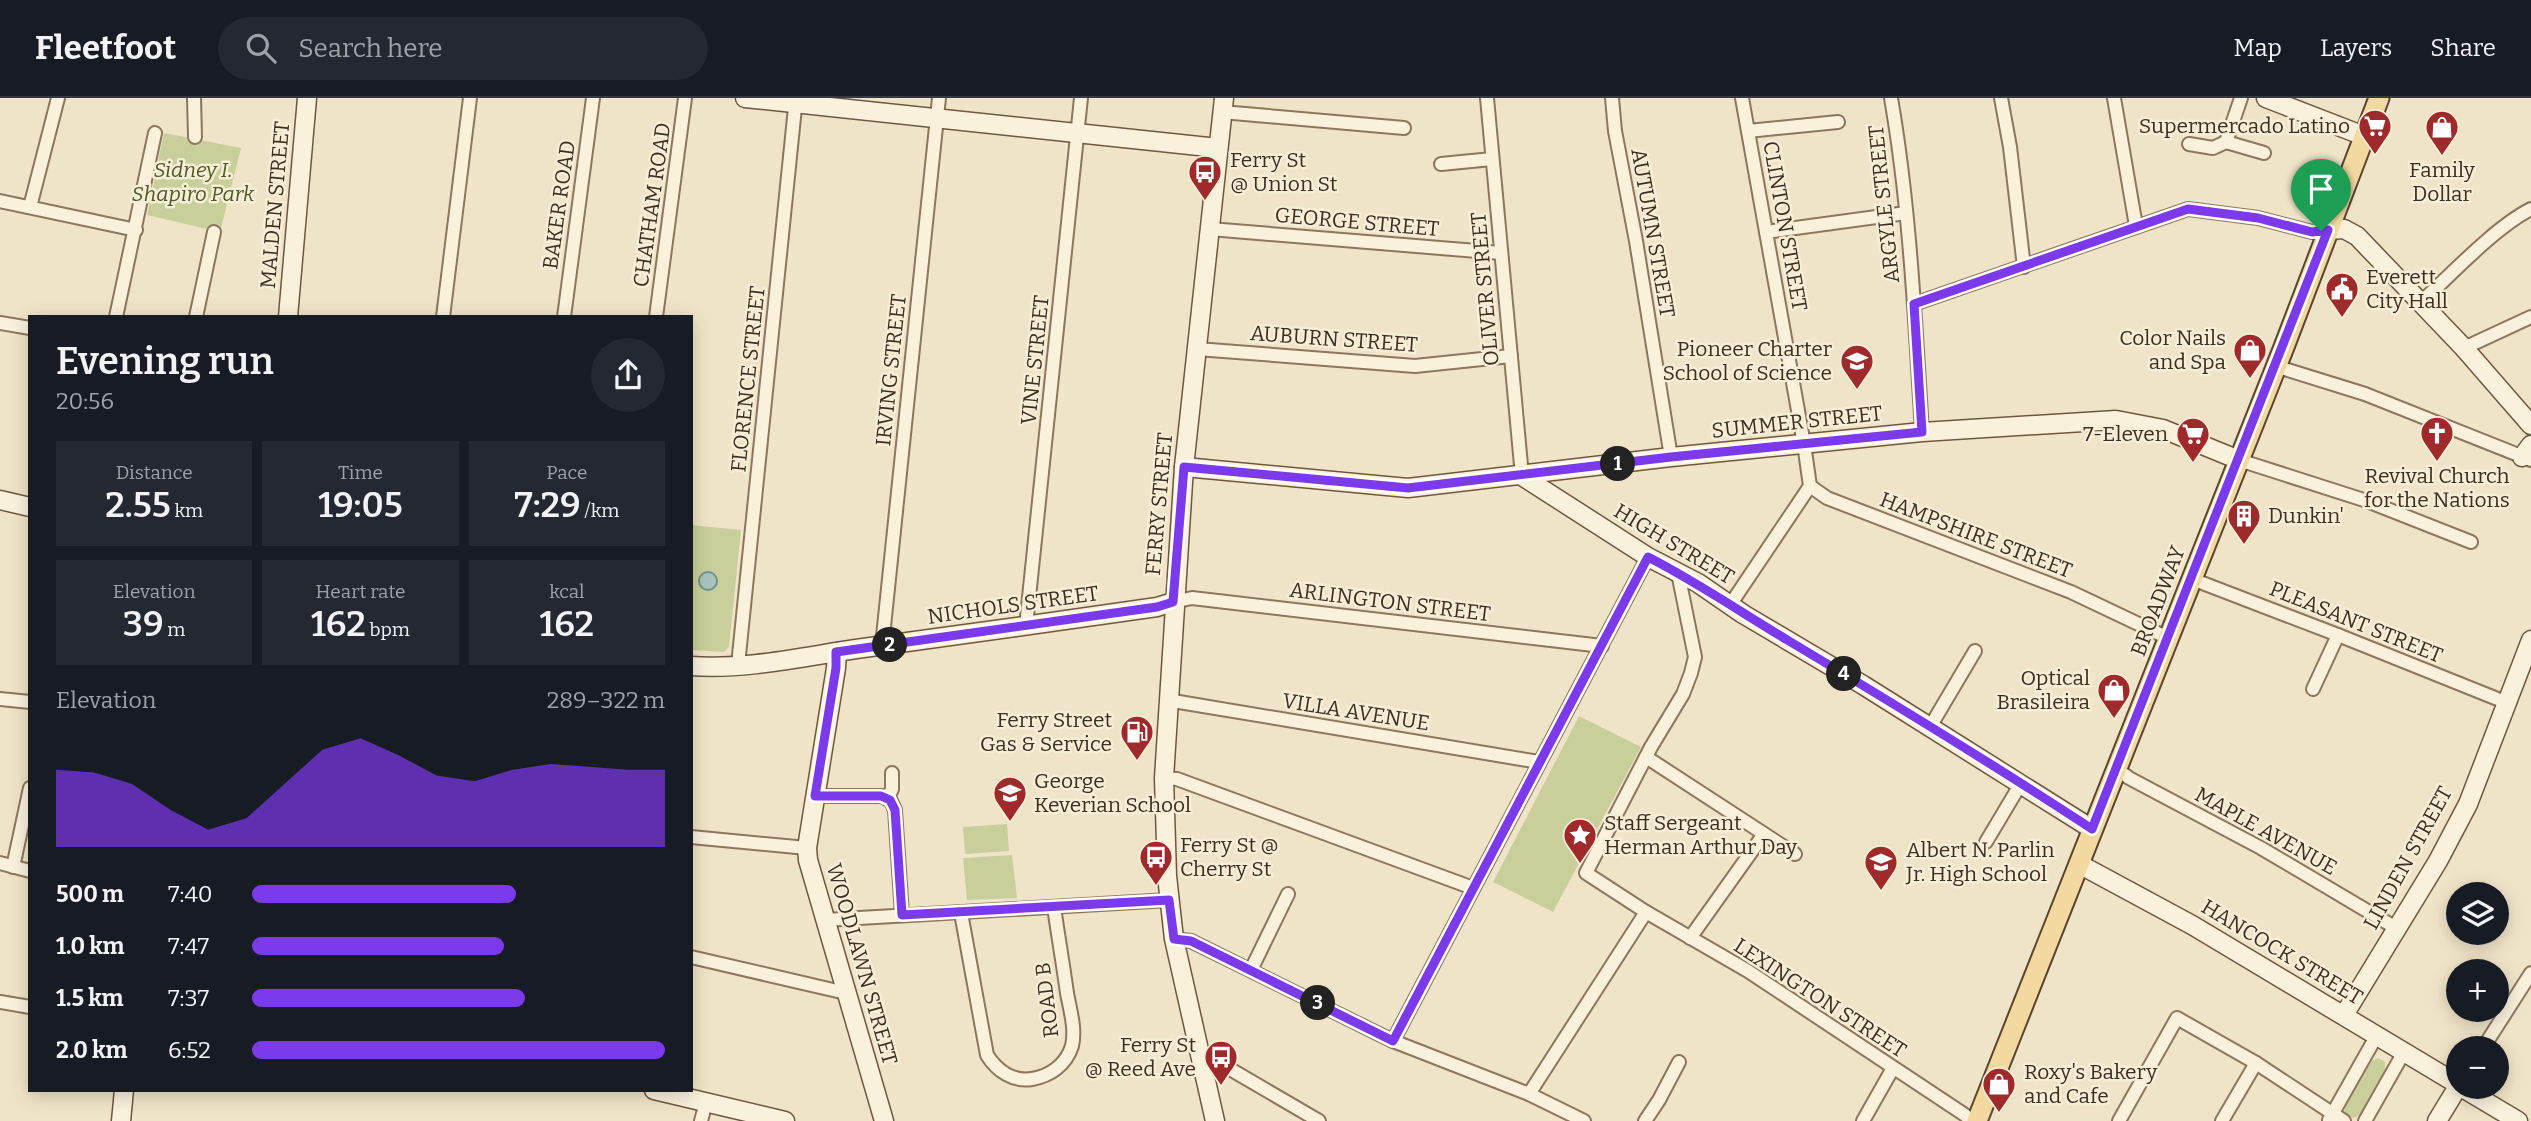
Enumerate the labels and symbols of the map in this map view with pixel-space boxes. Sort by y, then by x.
supermarket icon: Supermercado Latino [2356,107,2394,156]
shop icon: Family Dollar [2423,108,2461,157]
place label: Supermercado Latino [2139,113,2350,139]
street label: MALDEN STREET [255,120,295,290]
street label: CHATHAM ROAD [628,121,676,289]
street label: ARGYLE STREET [1863,124,1905,284]
street label: BAKER ROAD [537,139,581,271]
street label: CLINTON STREET [1757,139,1813,313]
street label: AUTUMN STREET [1625,146,1681,320]
place label: Ferry St @ Union St [1230,147,1338,197]
bus stop icon: Ferry St @ Union St [1186,153,1224,202]
park label: Sidney I. Shapiro Park [132,157,255,207]
place label: Family Dollar [2409,157,2476,207]
pin [2291,159,2351,231]
street label: GEORGE STREET [1274,202,1440,242]
street label: OLIVER STREET [1465,211,1505,367]
place label: Everett City Hall [2366,264,2448,314]
public building icon: Everett City Hall [2323,270,2361,319]
street label: FLORENCE STREET [725,285,771,473]
street label: IRVING STREET [870,293,912,447]
street label: VINE STREET [1015,294,1055,426]
street label: AUBURN STREET [1249,320,1419,358]
place label: Color Nails and Spa [2119,325,2227,375]
shop icon: Color Nails and Spa [2231,331,2269,380]
place label: Pioneer Charter School of Science [1663,336,1832,386]
school or university icon: Pioneer Charter School of Science [1838,342,1876,391]
street label: SUMMER STREET [1710,400,1884,444]
church icon: Revival Church for the Nations [2418,414,2456,463]
supermarket icon: 7-Eleven [2174,415,2212,464]
place label: 7-Eleven [2083,421,2168,447]
street label: FERRY STREET [1140,431,1178,577]
pin: 1 [1600,446,1636,482]
place label: Revival Church for the Nations [2364,463,2510,513]
street label: HAMPSHIRE STREET [1876,486,2076,584]
building icon: Dunkin' [2225,497,2263,546]
street label: HIGH STREET [1609,498,1739,590]
place label: Dunkin' [2268,503,2344,529]
street label: BROADWAY [2125,542,2191,660]
street label: PLEASANT STREET [2266,575,2446,669]
street label: ARLINGTON STREET [1288,577,1492,627]
street label: NICHOLS STREET [926,580,1100,630]
pin: 2 [872,628,908,662]
pin: 4 [1826,656,1862,692]
place label: Optical Brasileira [1997,665,2091,715]
shop icon: Optical Brasileira [2095,671,2133,720]
street label: VILLA AVENUE [1281,688,1431,736]
place label: Ferry Street Gas & Service [980,707,1112,757]
fuel station icon: Ferry Street Gas & Service [1118,713,1156,762]
place label: George Keverian School [1034,768,1191,818]
school or university icon: George Keverian School [991,774,1029,823]
street label: MAPLE AVENUE [2190,781,2342,881]
street label: LINDEN STREET [2358,782,2458,934]
place label: Staff Sergeant Herman Arthur Day [1604,810,1798,860]
place icon: Staff Sergeant Herman Arthur Day [1561,816,1599,865]
place label: Ferry St @ Cherry St [1180,832,1279,882]
place label: Albert N. Parlin Jr. High School [1905,837,2055,887]
bus stop icon: Ferry St @ Cherry St [1137,838,1175,887]
school or university icon: Albert N. Parlin Jr. High School [1862,843,1900,892]
street label: WOODLAWN STREET [821,860,903,1068]
street label: HANCOCK STREET [2197,894,2367,1010]
street label: LEXINGTON STREET [1729,933,1911,1063]
street label: ROAD B [1029,961,1065,1039]
pin: 3 [1300,986,1336,1020]
place label: Ferry St @ Reed Ave [1084,1032,1196,1082]
bus stop icon: Ferry St @ Reed Ave [1202,1038,1240,1087]
place label: Roxy's Bakery and Cafe [2024,1059,2158,1109]
shop icon: Roxy's Bakery and Cafe [1980,1065,2018,1114]

